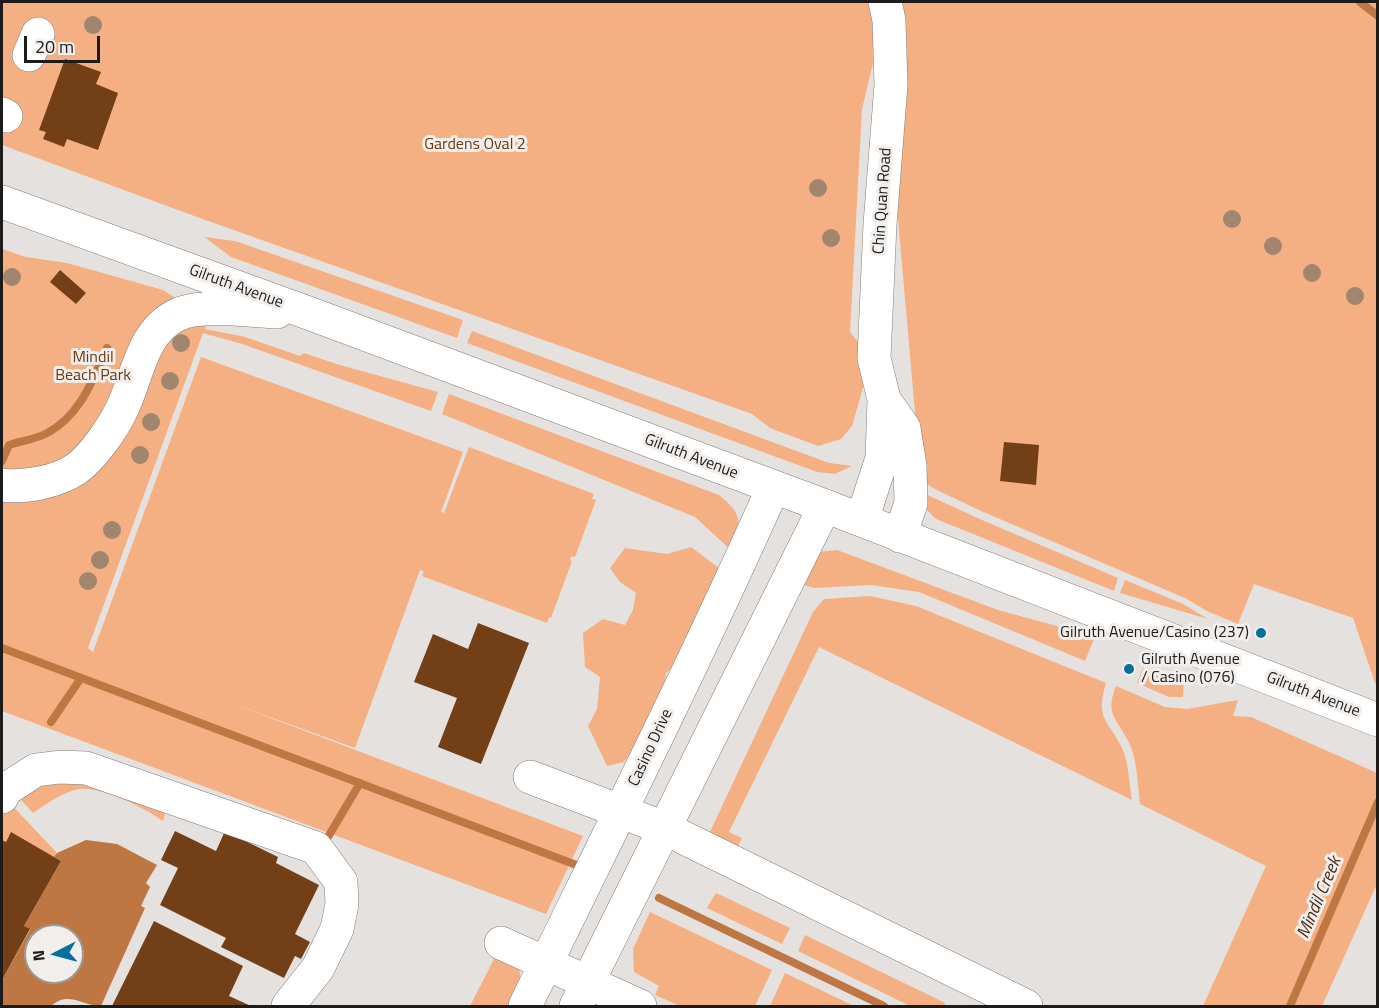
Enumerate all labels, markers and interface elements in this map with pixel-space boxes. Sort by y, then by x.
scale bar [27,24,104,62]
text: 20 m [35,33,74,60]
park label: Gardens Oval 2 [424,135,526,155]
street label: Chin Quan Road [870,147,896,255]
street label: Gilruth Avenue [186,261,286,313]
park label: Mindil Beach Park [55,348,131,386]
street label: Gilruth Avenue [641,430,741,484]
place label: Gilruth Avenue/Casino (237) [1060,623,1249,643]
marker: Gilruth Avenue/Casino (237) [1254,626,1268,640]
place label: Gilruth Avenue / Casino (076) [1141,650,1240,688]
marker: Gilruth Avenue / Casino (076) [1122,662,1136,676]
street label: Gilruth Avenue [1263,668,1363,722]
street label: Casino Drive [625,706,677,790]
water label: Mindil Creek [1293,854,1347,942]
north arrow [24,924,84,984]
text: N [26,949,51,962]

